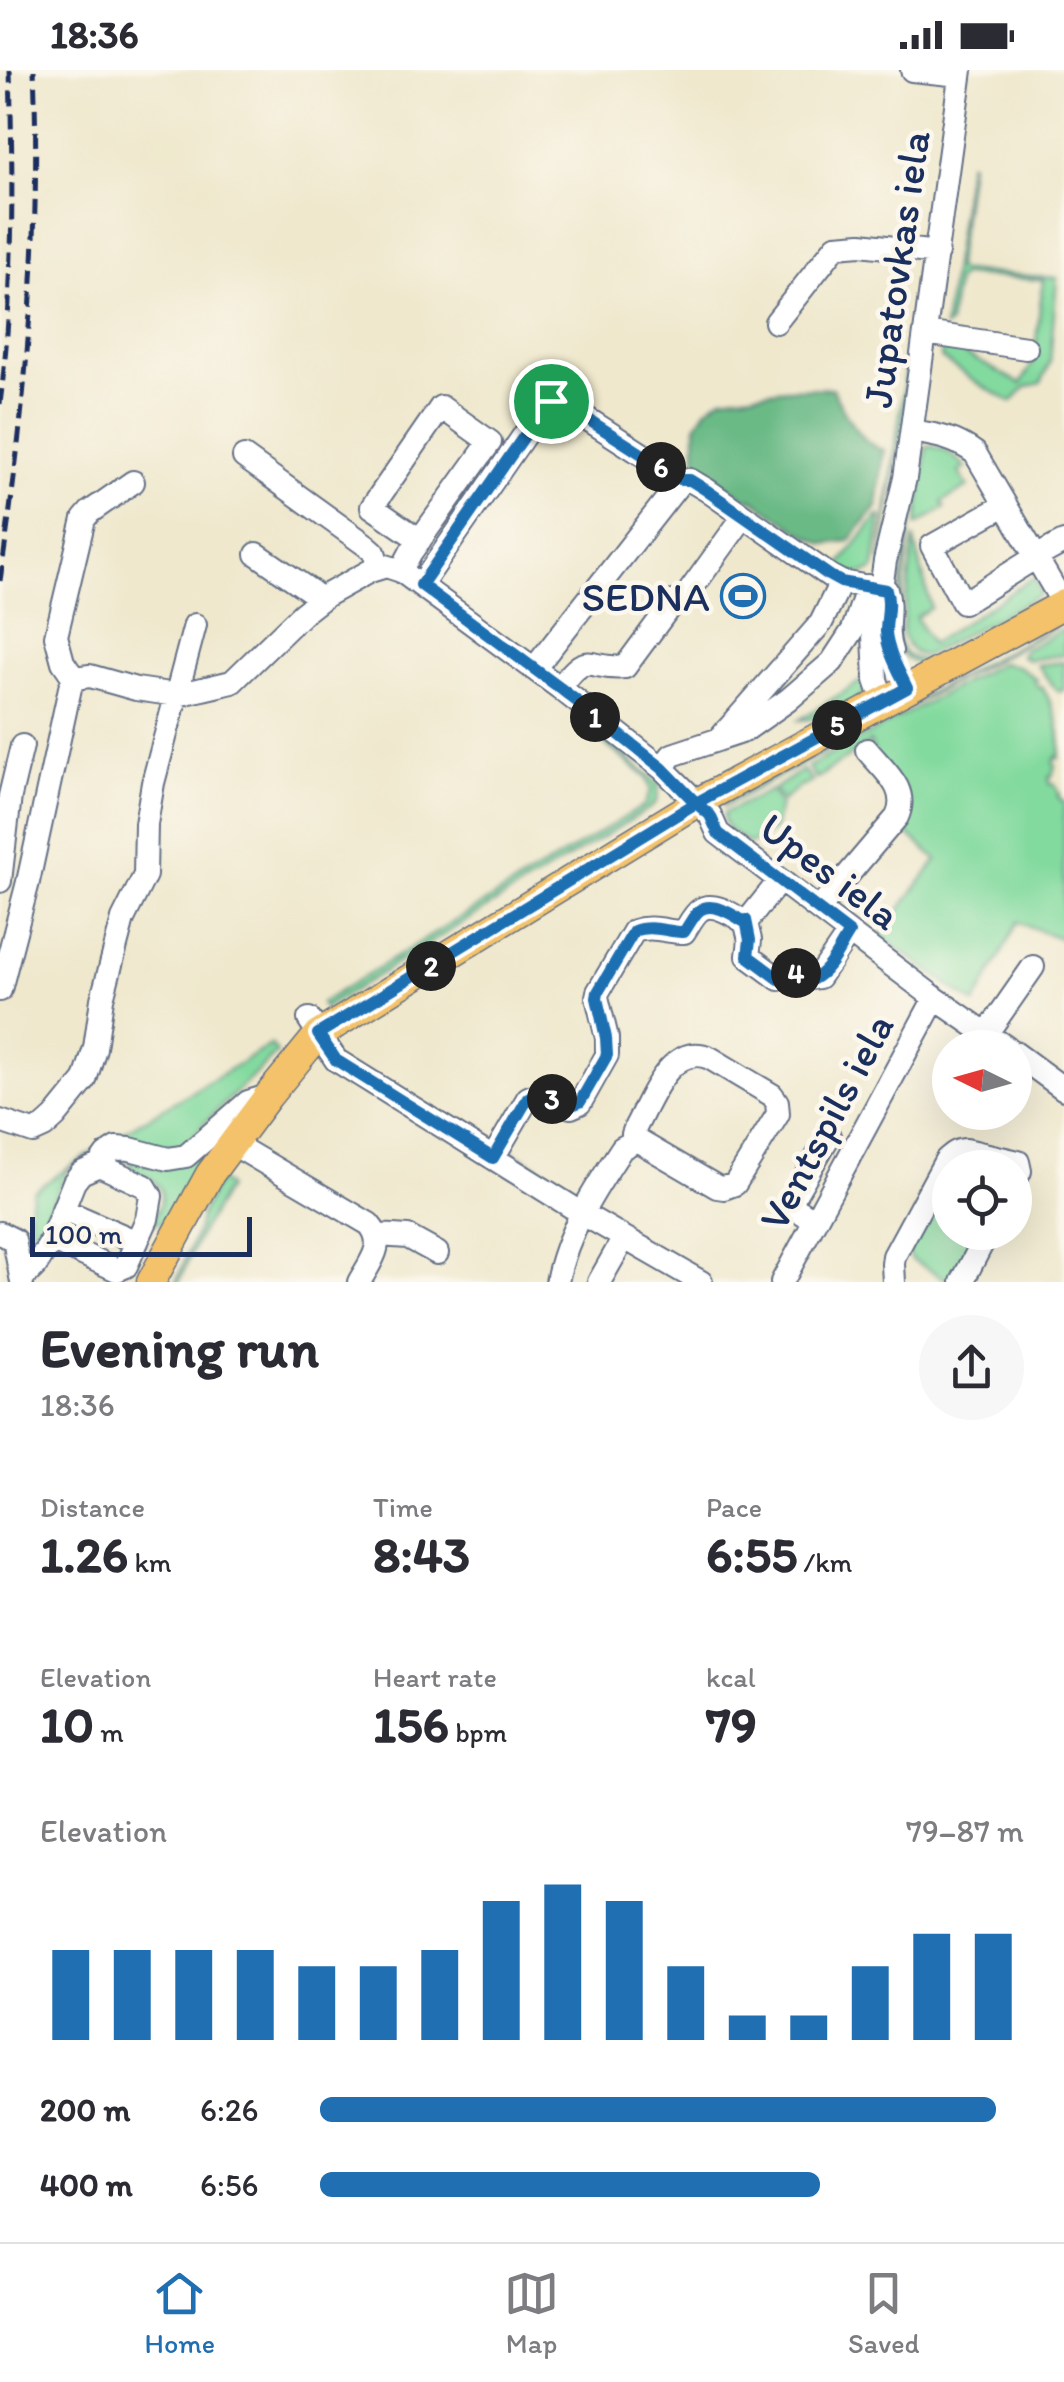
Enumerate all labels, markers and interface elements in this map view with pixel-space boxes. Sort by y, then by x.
text: 18:36 [50,12,139,58]
street label: Jupatovkas iela [851,127,941,411]
pin [509,359,594,444]
icon: arrive [524,374,579,429]
pin: 6 [636,442,686,492]
text: 6 [654,450,668,484]
place label: SEDNA [581,571,710,622]
sports icon: SEDNA [720,573,766,619]
pin: 1 [570,692,620,742]
text: 1 [589,700,602,734]
pin: 5 [812,700,862,750]
text: 5 [830,708,844,742]
street label: Upes iela [750,802,911,940]
pin: 2 [406,941,456,991]
pin: 4 [771,948,821,998]
text: 2 [424,949,438,983]
text: 4 [788,956,804,990]
street label: Ventspils iela [748,1005,904,1239]
north arrow [932,1030,1032,1130]
map controls [932,1030,1032,1250]
pin: 3 [527,1074,577,1124]
text: 3 [544,1082,560,1116]
button: locate [932,1150,1032,1250]
scale bar [30,1212,252,1256]
text: 100 m [45,1217,122,1251]
text: Evening run [40,1315,319,1381]
button: share [919,1315,1024,1420]
text: 18:36 [40,1386,115,1424]
text: Distance [40,1490,145,1524]
text: Time [373,1490,433,1524]
text: Pace [706,1490,762,1524]
text: 1.26 [40,1524,128,1585]
text: 8:43 [373,1524,470,1585]
text: 6:55 [706,1524,797,1585]
text: km [128,1545,172,1579]
text: /km [797,1545,852,1579]
text: Elevation [40,1660,151,1694]
text: Heart rate [373,1660,497,1694]
text: kcal [706,1660,756,1694]
text: 10 [40,1694,94,1755]
text: 156 [373,1694,449,1755]
text: 79 [706,1694,757,1755]
text: m [94,1715,124,1749]
text: bpm [449,1715,507,1749]
text: Elevation [40,1812,167,1850]
text: 79–87 m [906,1812,1024,1850]
text: 200 m [40,2091,130,2129]
text: 6:26 [200,2091,259,2129]
text: 400 m [40,2166,133,2204]
text: 6:56 [200,2166,259,2204]
tab: Home [145,2266,215,2360]
tab: Map [504,2266,559,2360]
tab: Saved [848,2266,920,2360]

